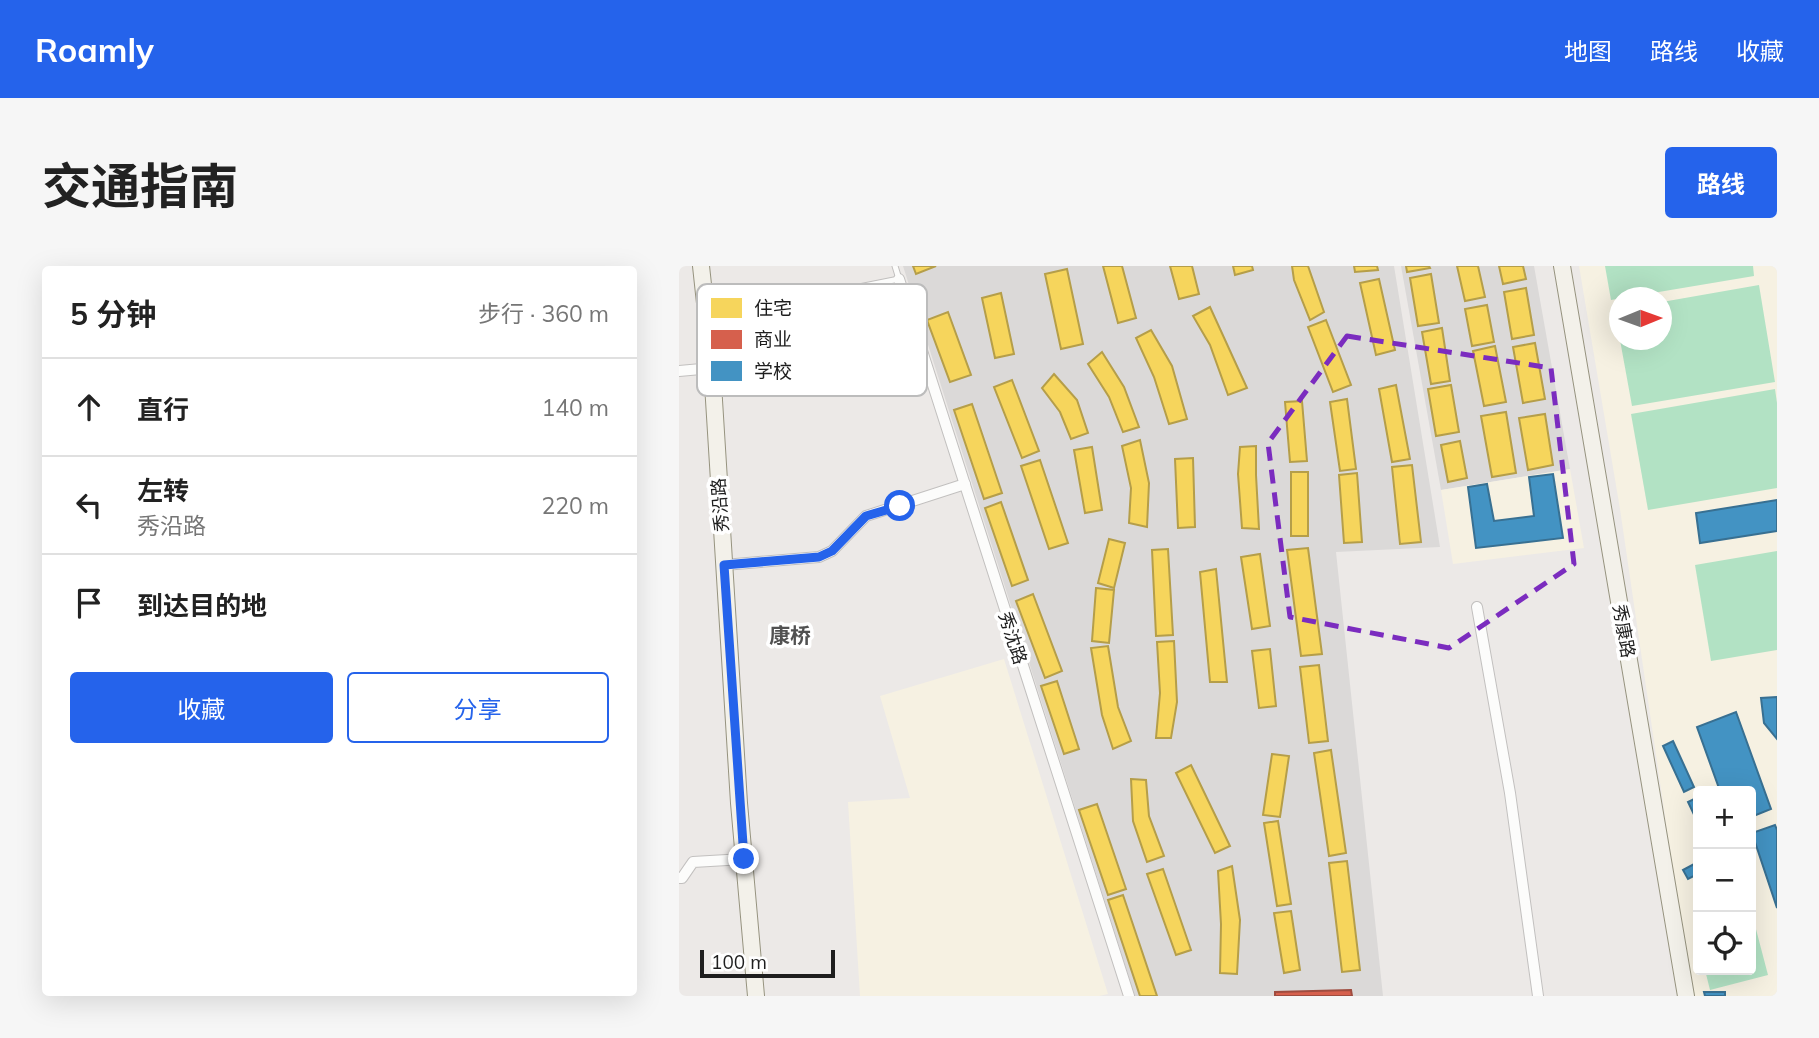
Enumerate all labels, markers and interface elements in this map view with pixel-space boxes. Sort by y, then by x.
text: Roamly [35,29,154,70]
text: 地图 [1564,36,1612,66]
text: 路线 [1650,36,1698,66]
text: 收藏 [1736,36,1784,66]
button: 路线 [1665,147,1777,218]
text: 交通指南 [42,155,238,216]
legend [697,284,927,396]
north arrow [1609,287,1672,350]
text: 5 分钟 [70,295,156,333]
text: 住宅 [754,296,792,320]
text: 步行 · 360 m [478,299,609,328]
text: 商业 [754,327,792,351]
text: 学校 [754,359,792,383]
icon: ahead [70,388,108,426]
text: 直行 [137,393,189,426]
text: 140 m [541,393,609,422]
text: 左转 [137,474,189,507]
street label: 秀沿路 [707,477,733,533]
icon: left [70,486,108,524]
route start [884,490,915,521]
text: 220 m [541,491,609,520]
text: 秀沿路 [137,511,206,540]
icon: arrive [70,584,108,622]
text: 到达目的地 [137,589,267,622]
street label: 秀康路 [1608,602,1640,660]
street label: 秀沈路 [994,609,1032,667]
district label: 康桥 [769,622,811,648]
button: 收藏 [70,672,333,743]
button: 分享 [347,672,609,743]
map controls [1693,786,1756,975]
button: + [1693,786,1756,849]
route end [728,843,759,874]
button: − [1693,849,1756,912]
button: locate [1693,912,1756,975]
scale bar [700,947,835,979]
text: 100 m [711,950,767,974]

